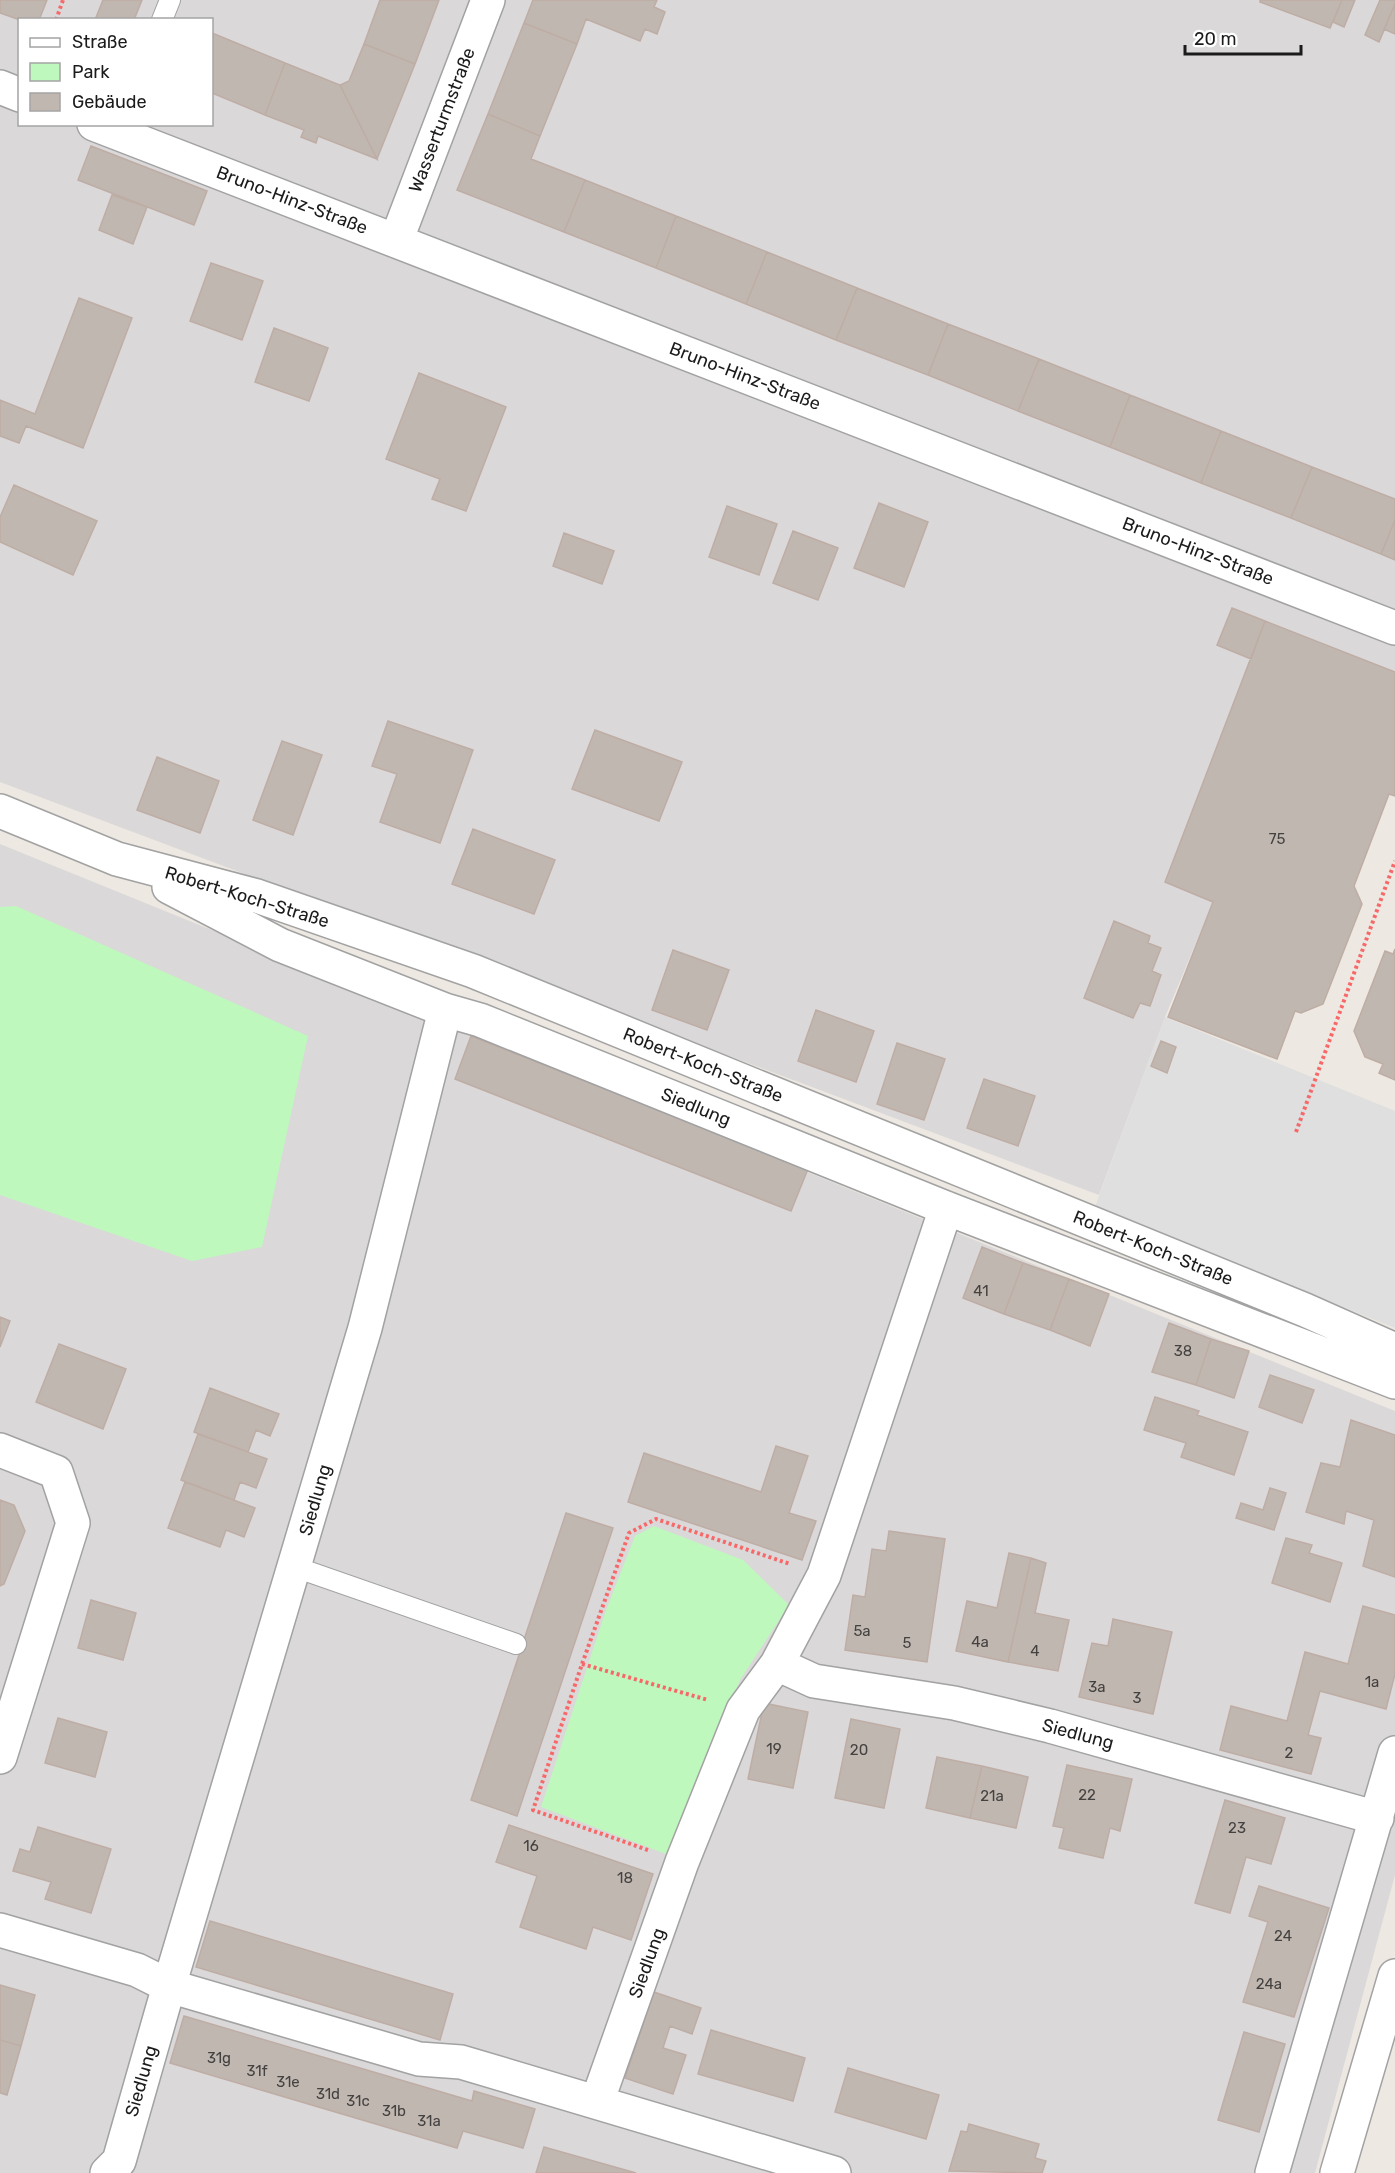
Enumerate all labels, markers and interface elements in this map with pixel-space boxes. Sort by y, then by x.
legend [18,18,213,126]
scale bar [1185,18,1300,56]
text: 20 m [1194,28,1236,50]
text: Straße [72,31,128,53]
street label: Wasserturmstraße [404,44,480,196]
text: Park [72,61,110,83]
text: Gebäude [72,91,147,113]
street label: Bruno-Hinz-Straße [213,161,371,239]
street label: Bruno-Hinz-Straße [666,337,824,415]
street label: Bruno-Hinz-Straße [1119,512,1277,590]
house number: 75 [1269,830,1285,848]
street label: Robert-Koch-Straße [162,862,332,932]
street label: Robert-Koch-Straße [620,1023,786,1107]
street label: Siedlung [658,1083,734,1131]
street label: Robert-Koch-Straße [1070,1206,1236,1290]
house number: 41 [973,1282,989,1300]
house number: 38 [1174,1342,1192,1360]
street label: Siedlung [294,1462,336,1538]
house number: 5a [853,1622,871,1640]
house number: 4a [971,1633,989,1651]
house number: 5 [903,1634,912,1652]
house number: 4 [1030,1642,1040,1660]
house number: 1a [1365,1673,1379,1691]
house number: 3a [1088,1678,1106,1696]
house number: 3 [1132,1689,1142,1707]
street label: Siedlung [1040,1714,1116,1754]
house number: 19 [766,1740,782,1758]
house number: 20 [850,1741,868,1759]
house number: 2 [1285,1744,1294,1762]
house number: 22 [1078,1786,1096,1804]
house number: 21a [980,1787,1004,1805]
house number: 23 [1228,1819,1246,1837]
house number: 16 [523,1837,539,1855]
house number: 18 [617,1869,633,1887]
street label: Siedlung [624,1925,670,2001]
house number: 24 [1274,1927,1292,1945]
house number: 24a [1256,1975,1282,1993]
street label: Siedlung [120,2043,162,2119]
house number: 31g [207,2049,231,2067]
house number: 31f [247,2062,268,2080]
house number: 31e [276,2073,300,2091]
house number: 31d [316,2085,340,2103]
house number: 31c [346,2092,370,2110]
house number: 31b [382,2102,406,2120]
house number: 31a [417,2112,441,2130]

